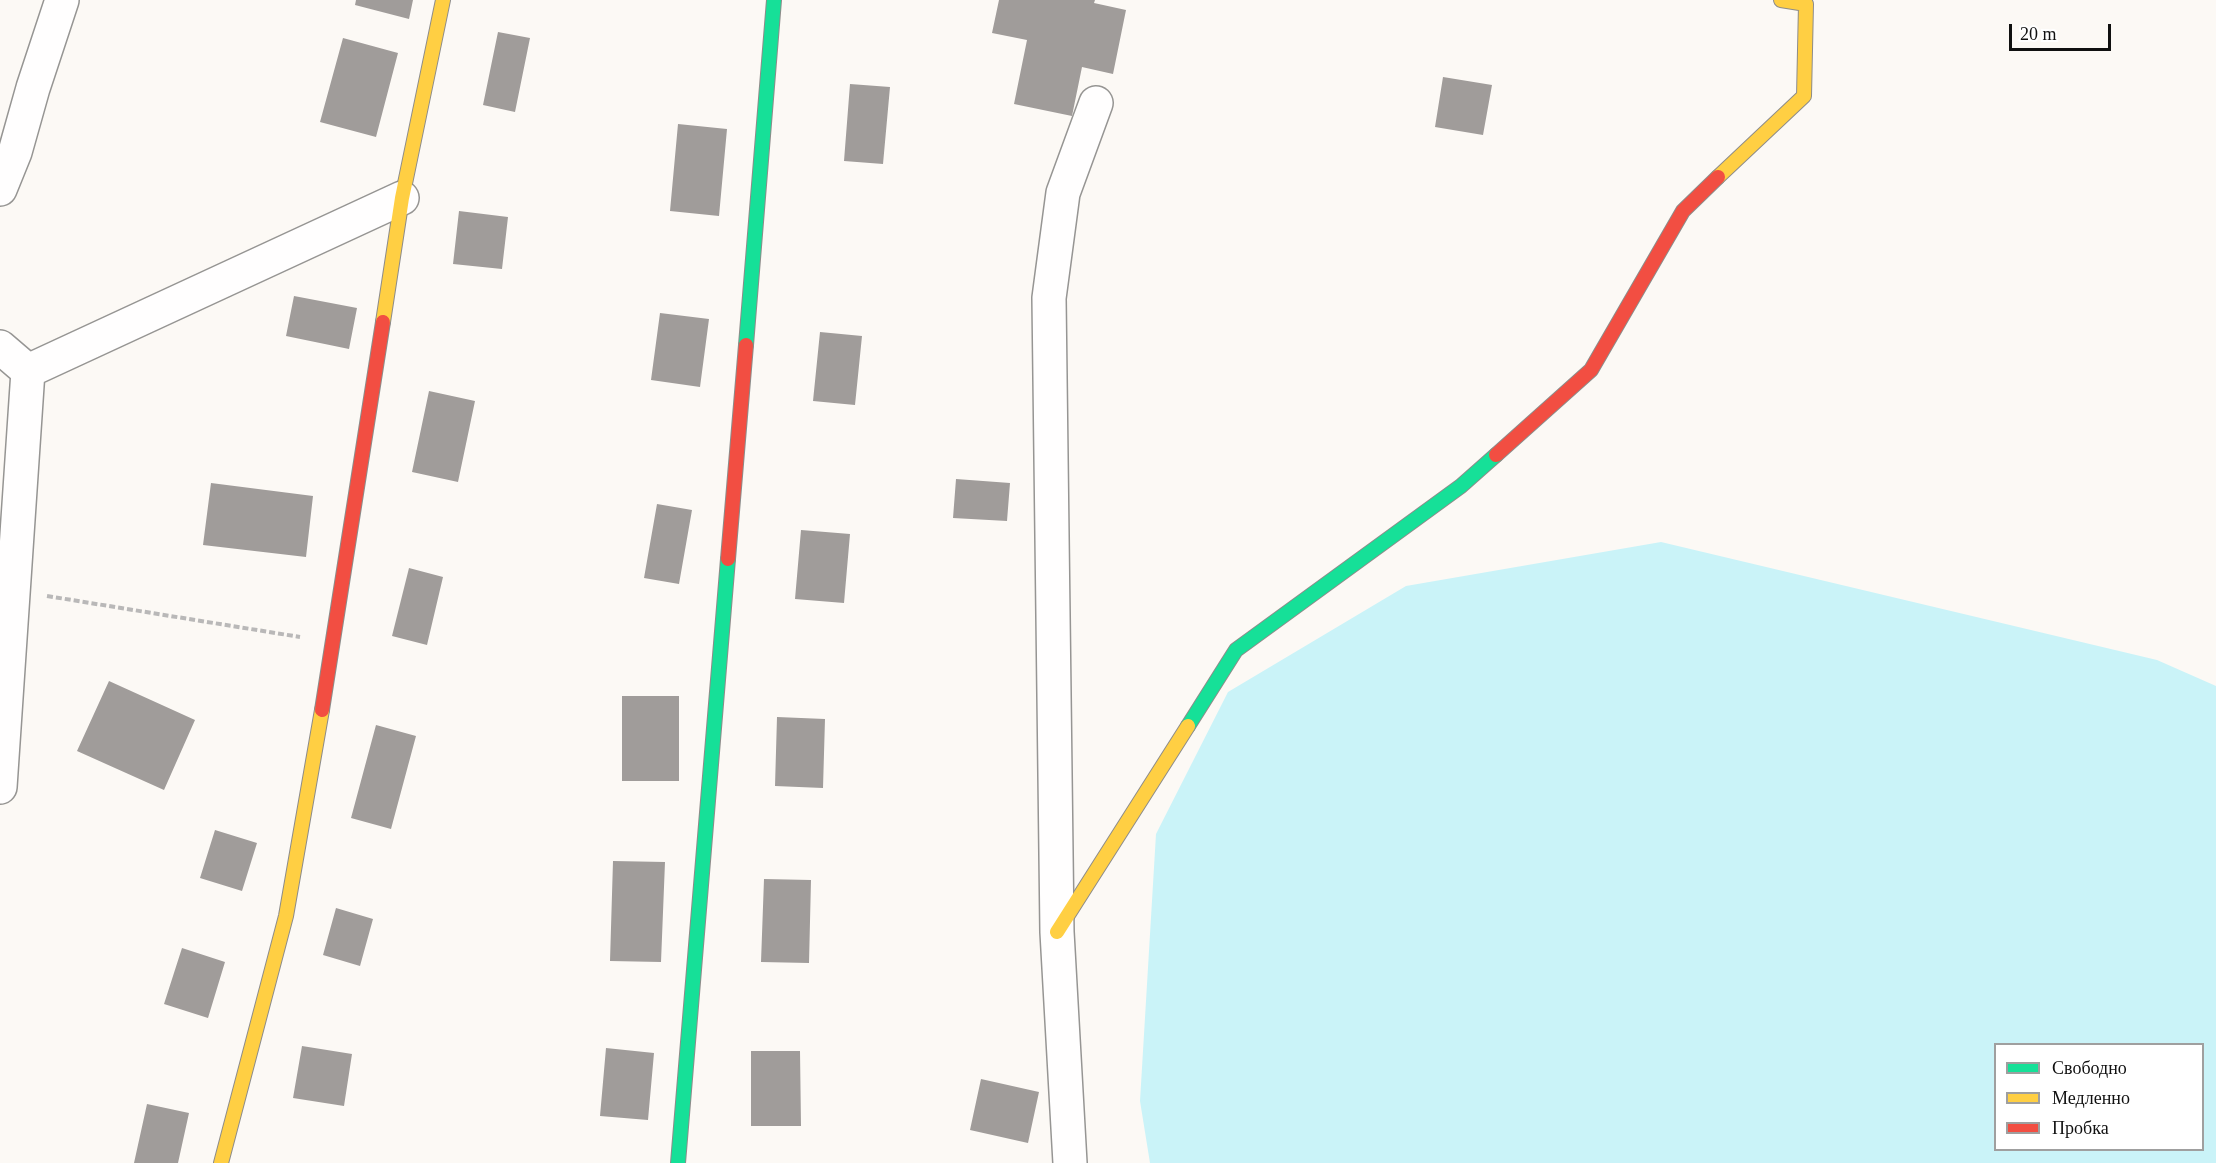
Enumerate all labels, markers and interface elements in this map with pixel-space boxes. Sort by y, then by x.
scale bar [2012,12,2114,50]
text: 20 m [2020,24,2057,44]
legend [1994,1043,2204,1151]
text: Свободно [2052,1058,2127,1078]
text: Медленно [2052,1088,2130,1108]
text: Пробка [2052,1118,2109,1138]

